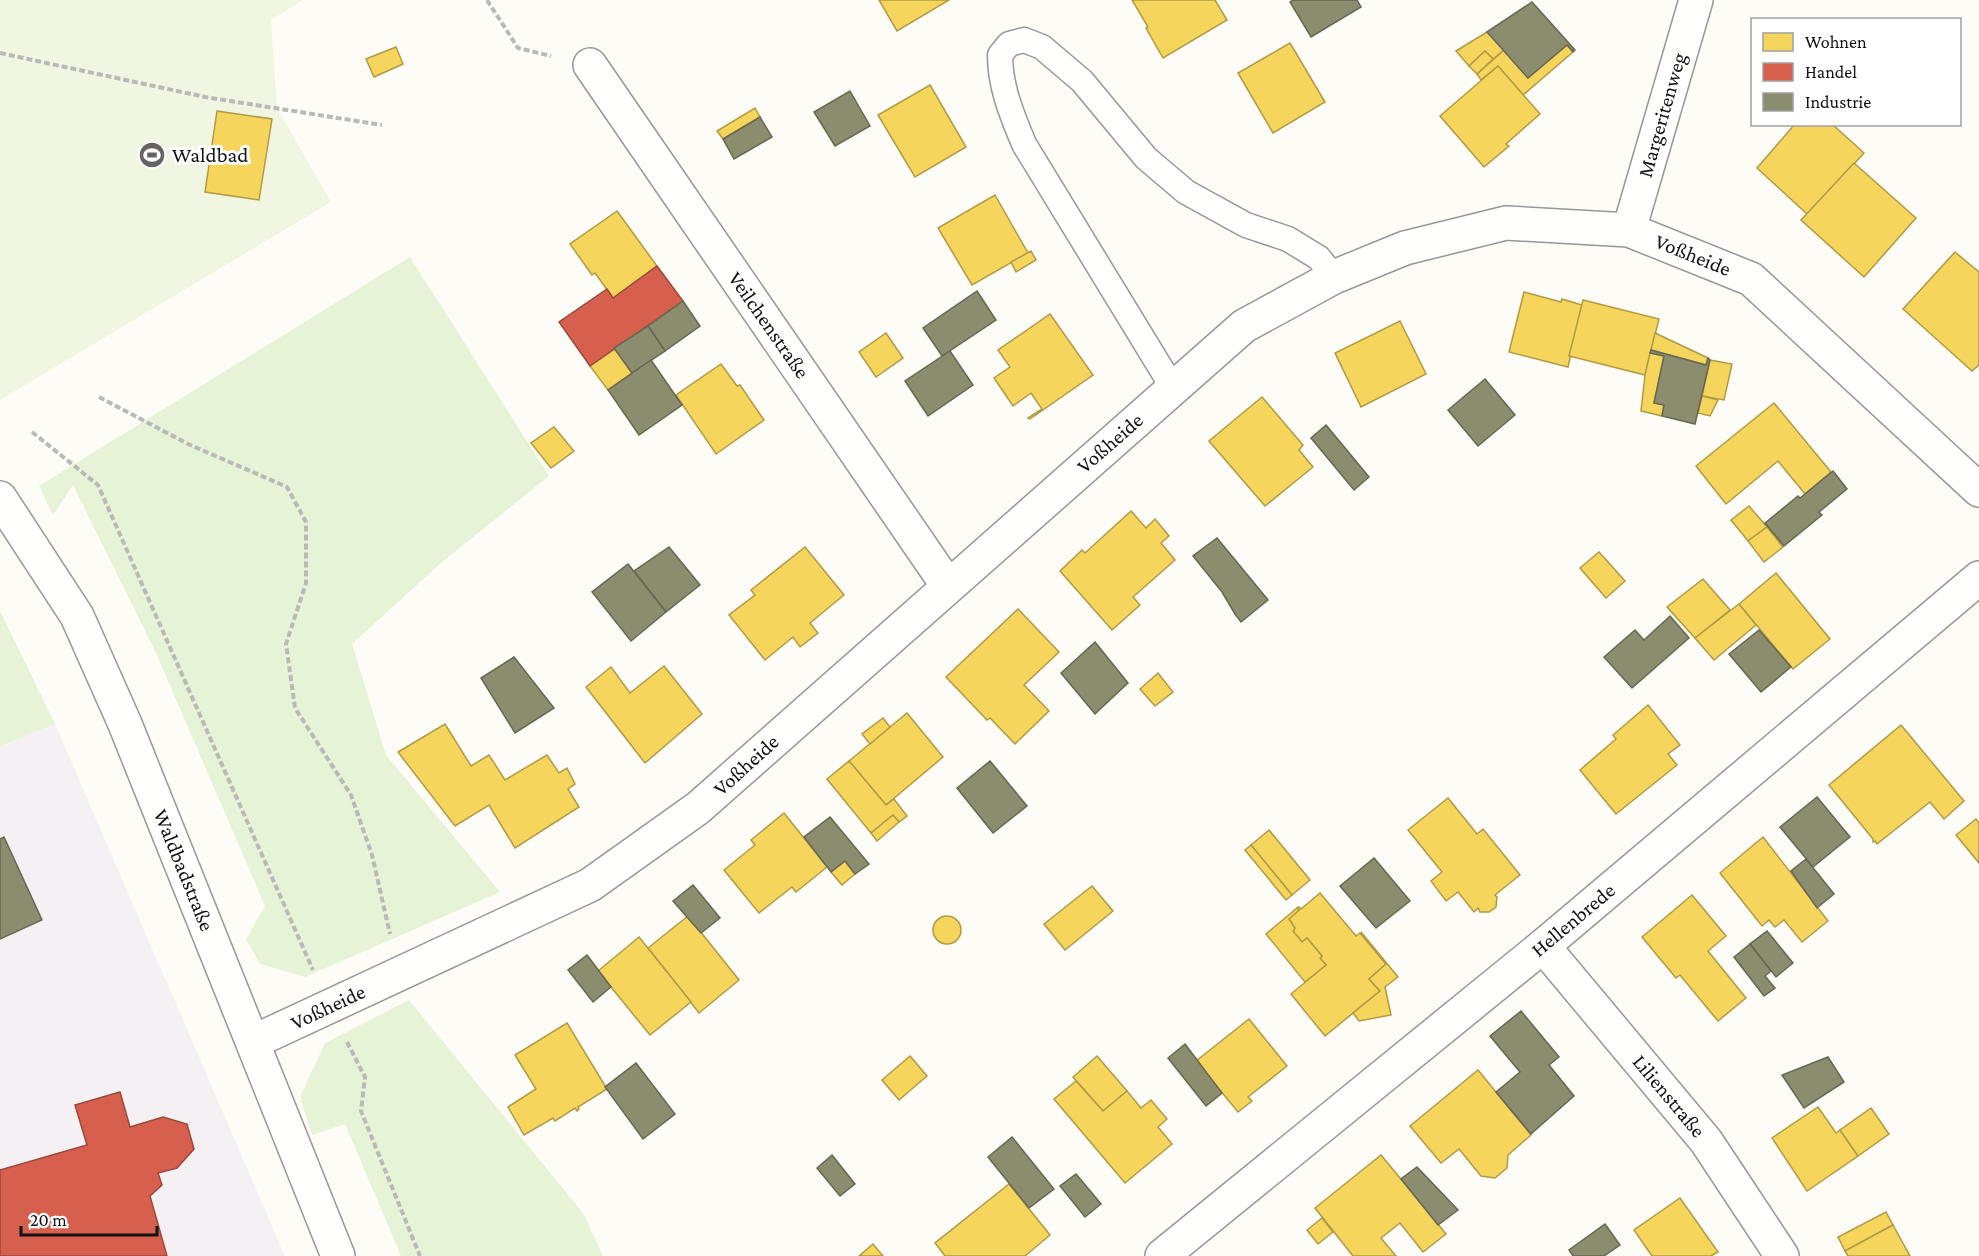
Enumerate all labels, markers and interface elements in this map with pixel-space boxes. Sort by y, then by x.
legend [1751,18,1961,126]
text: Wohnen [1805,32,1867,52]
street label: Margeritenweg [1633,50,1691,180]
text: Handel [1805,62,1857,82]
text: Industrie [1805,92,1871,112]
sports icon: Waldbad [137,140,167,170]
place label: Waldbad [172,143,248,167]
street label: Voßheide [1652,229,1734,281]
street label: Veilchenstraße [723,267,815,383]
street label: Voßheide [1072,408,1148,478]
street label: Voßheide [708,729,784,801]
street label: Waldbadstraße [149,806,219,934]
street label: Hellenbrede [1526,878,1620,962]
street label: Voßheide [287,979,369,1035]
street label: Lilienstraße [1628,1050,1710,1142]
scale bar [21,1199,158,1237]
text: 20 m [30,1210,67,1230]

